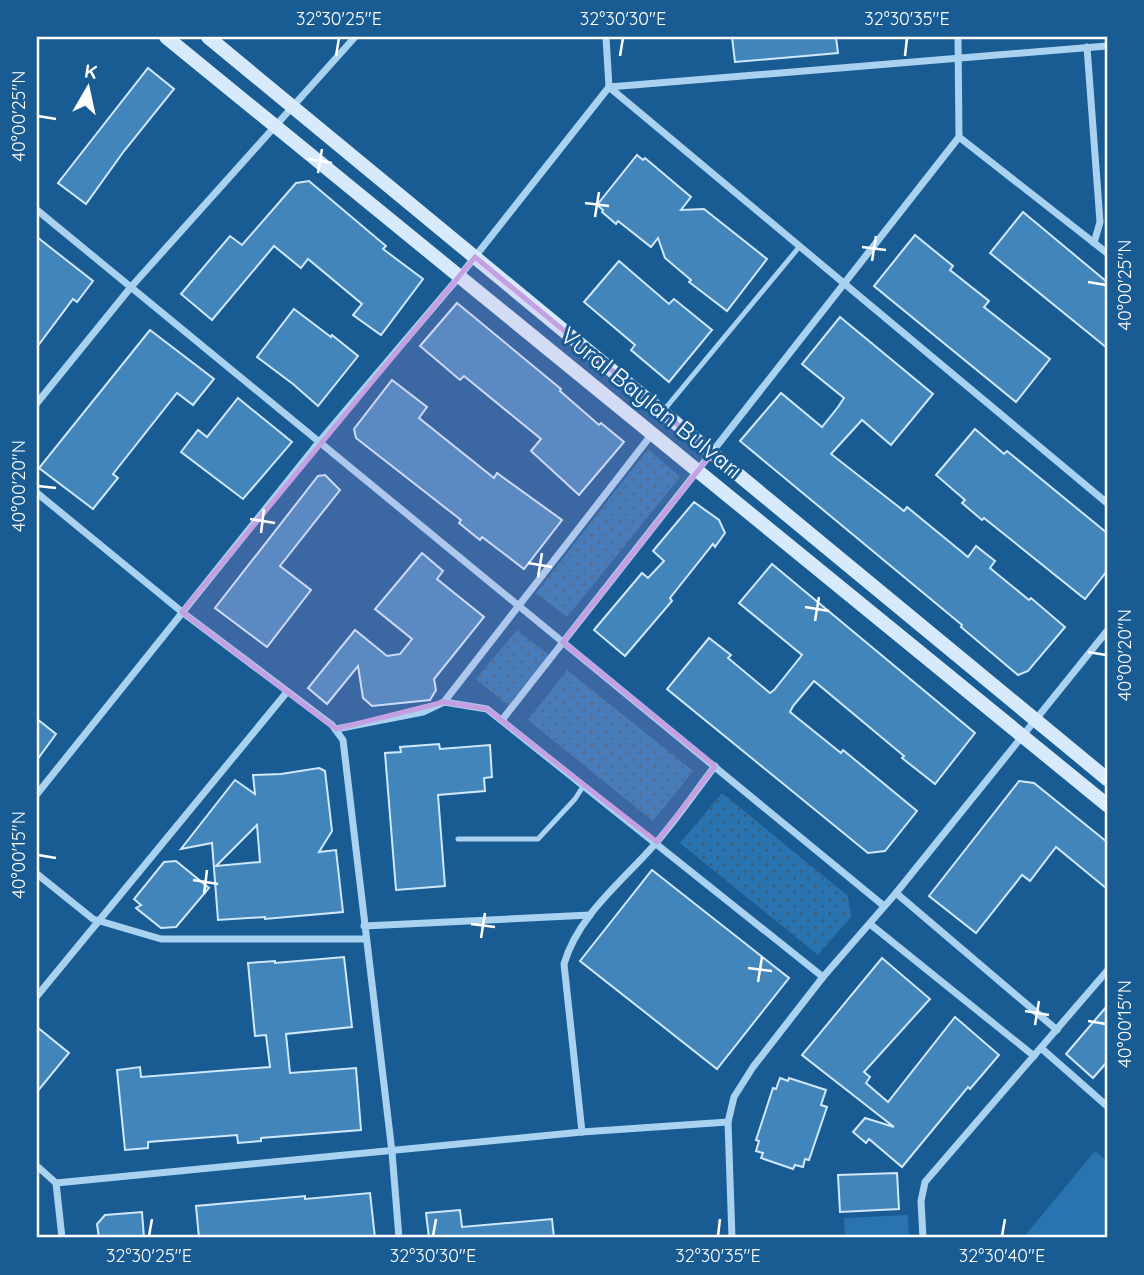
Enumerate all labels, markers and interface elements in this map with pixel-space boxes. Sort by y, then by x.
text: 32°30'25"E [296,7,382,30]
text: 32°30'30"E [580,7,666,30]
text: 32°30'35"E [864,7,950,30]
north arrow [52,52,122,122]
text: K [83,58,99,84]
text: 40°00'25"N [7,71,30,161]
text: 40°00'25"N [1113,240,1136,330]
street label: Vural Baylan Bulvarı [555,320,748,485]
text: 40°00'20"N [7,440,30,532]
text: 40°00'20"N [1113,609,1136,701]
text: 40°00'15"N [7,811,30,899]
text: 40°00'15"N [1113,980,1136,1068]
text: 32°30'25"E [106,1244,192,1267]
text: 32°30'30"E [390,1244,476,1267]
text: 32°30'35"E [675,1244,761,1267]
text: 32°30'40"E [959,1244,1045,1267]

